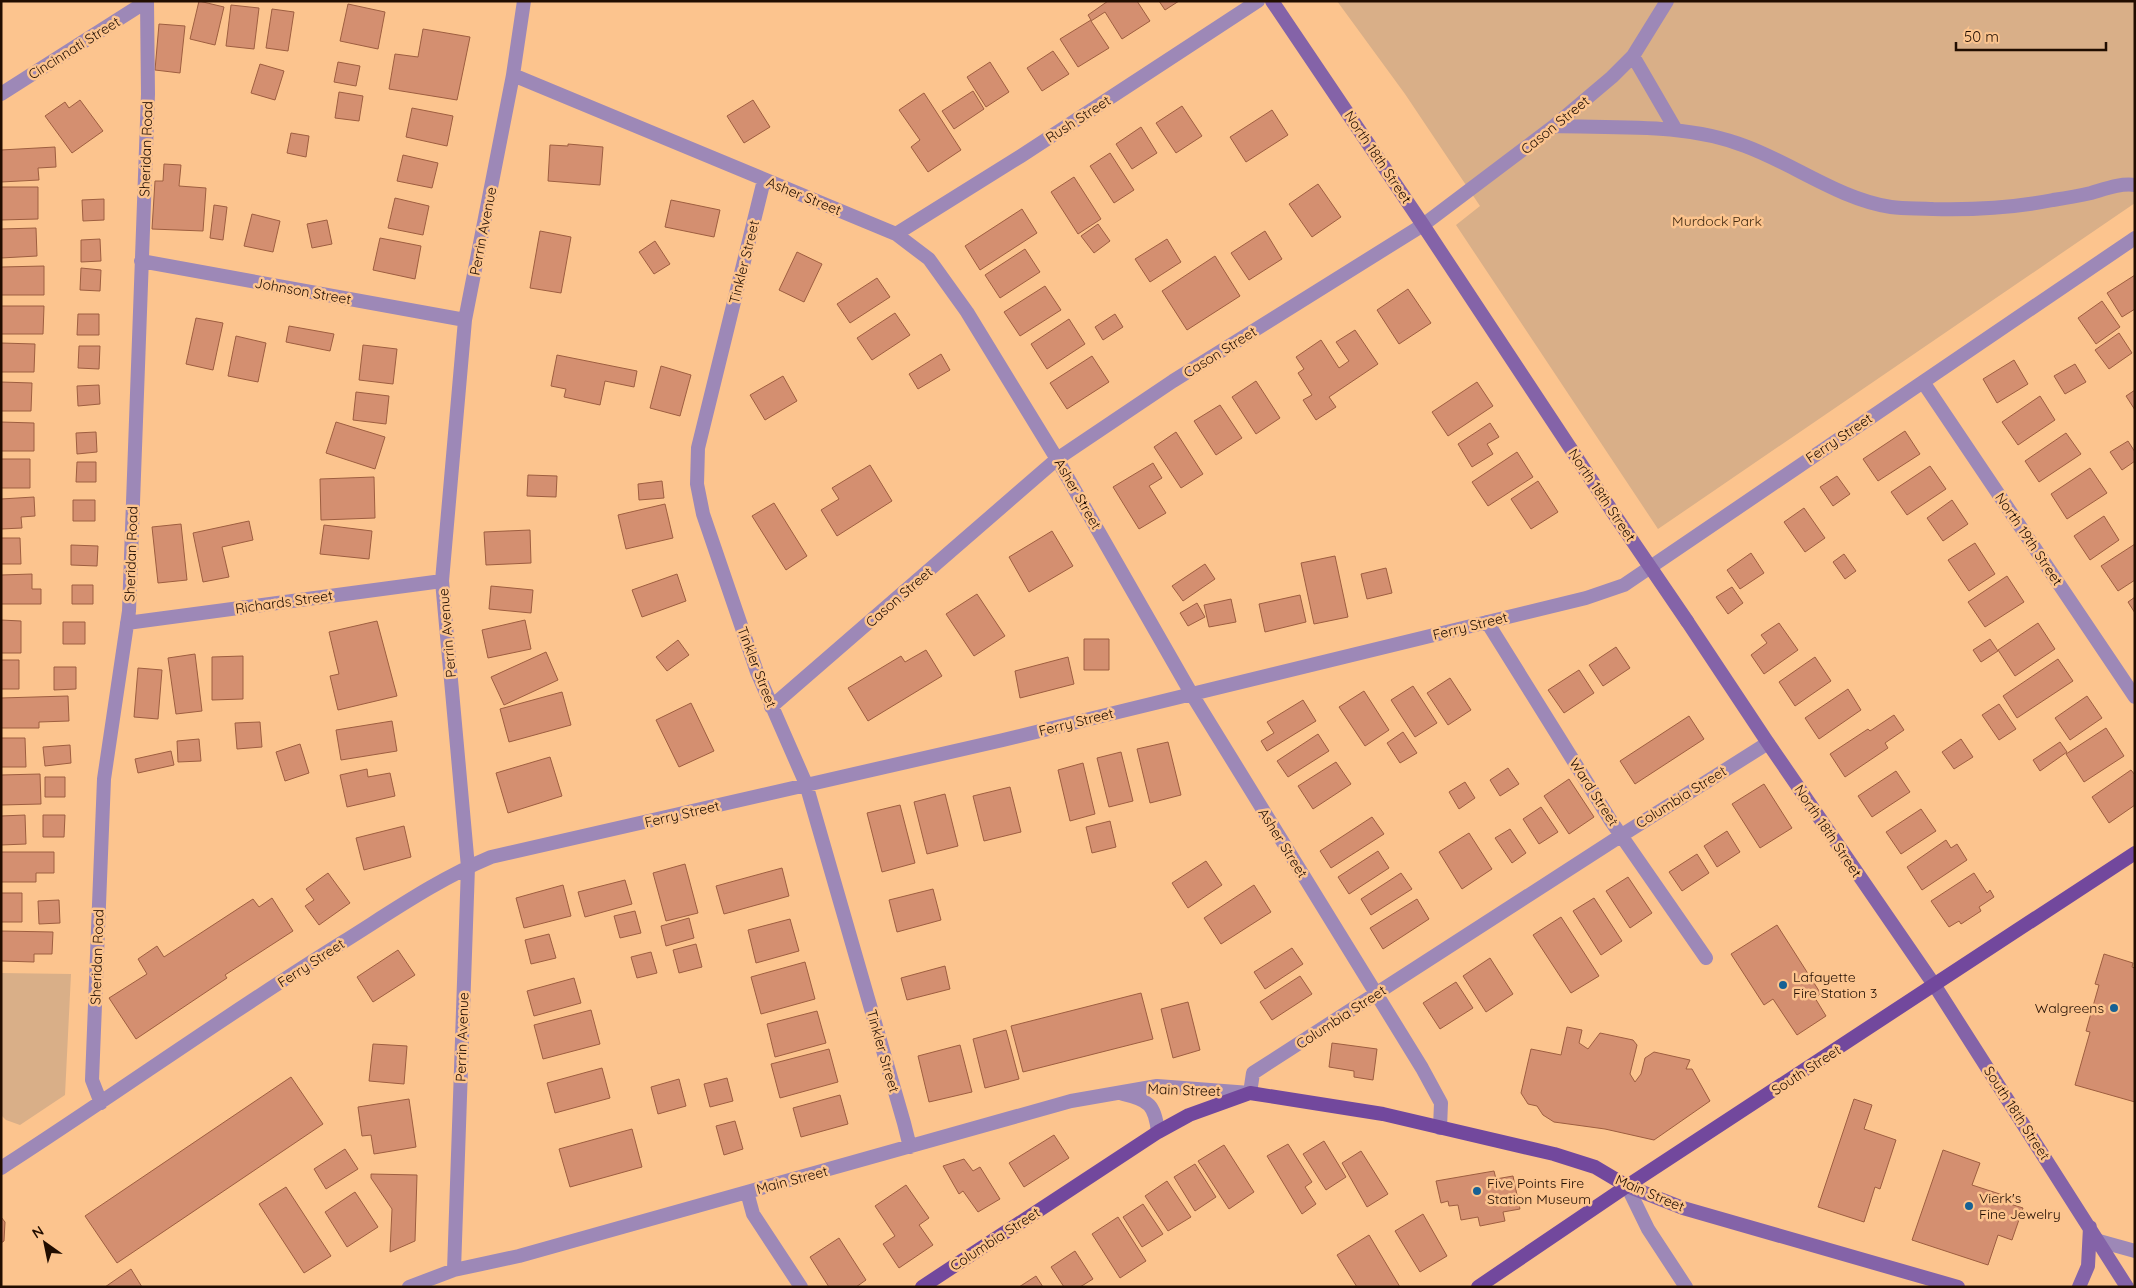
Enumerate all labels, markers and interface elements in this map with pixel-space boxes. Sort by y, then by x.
street label: Cincinnati Street [25,12,123,83]
scale bar [1956,20,2106,52]
text: 50 m [1964,27,1999,46]
street label: Rush Street [1042,91,1114,147]
street label: Cason Street [1517,92,1593,158]
street label: Sheridan Road [135,101,157,197]
street label: North 18th Street [1340,107,1416,207]
street label: Asher Street [764,173,844,219]
street label: Perrin Avenue [466,185,500,277]
park label: Murdock Park [1672,212,1762,230]
street label: Tinkler Street [725,218,763,306]
street label: Johnson Street [253,274,353,308]
street label: Cason Street [1180,322,1260,382]
street label: Ferry Street [1802,409,1876,467]
street label: North 18th Street [1564,445,1640,545]
street label: Asher Street [1050,455,1106,533]
street label: North 19th Street [1991,489,2067,589]
street label: Sheridan Road [120,506,142,602]
street label: Cason Street [862,563,936,631]
street label: Richards Street [234,586,334,618]
street label: Perrin Avenue [434,587,460,678]
street label: Ferry Street [1431,608,1510,644]
street label: Tinkler Street [733,624,781,710]
street label: Ferry Street [1037,704,1116,740]
street label: Ward Street [1565,755,1623,830]
street label: Columbia Street [1632,762,1730,832]
street label: North 18th Street [1790,781,1866,881]
street label: Ferry Street [643,797,722,831]
street label: Asher Street [1254,805,1312,881]
street label: Sheridan Road [86,909,108,1005]
street label: Ferry Street [274,935,348,991]
place label: Lafayette Fire Station 3 [1793,968,1877,1002]
marker: Lafayette Fire Station 3 [1777,979,1789,991]
street label: Columbia Street [1293,981,1390,1053]
street label: Perrin Avenue [451,992,473,1082]
place label: Walgreens [2035,999,2104,1017]
marker: Walgreens [2108,1002,2120,1014]
street label: Tinkler Street [863,1007,903,1095]
street label: South Street [1768,1041,1844,1099]
street label: South 18th Street [1980,1063,2054,1164]
street label: Main Street [1147,1080,1221,1100]
street label: Main Street [754,1162,830,1198]
street label: Main Street [1613,1170,1687,1216]
place label: Five Points Fire Station Museum [1487,1174,1591,1208]
marker: Five Points Fire Station Museum [1471,1185,1483,1197]
place label: Vierk's Fine Jewelry [1979,1189,2061,1223]
marker: Vierk's Fine Jewelry [1963,1200,1975,1212]
street label: Columbia Street [947,1203,1044,1275]
north arrow [20,1218,70,1268]
text: N [29,1222,47,1242]

